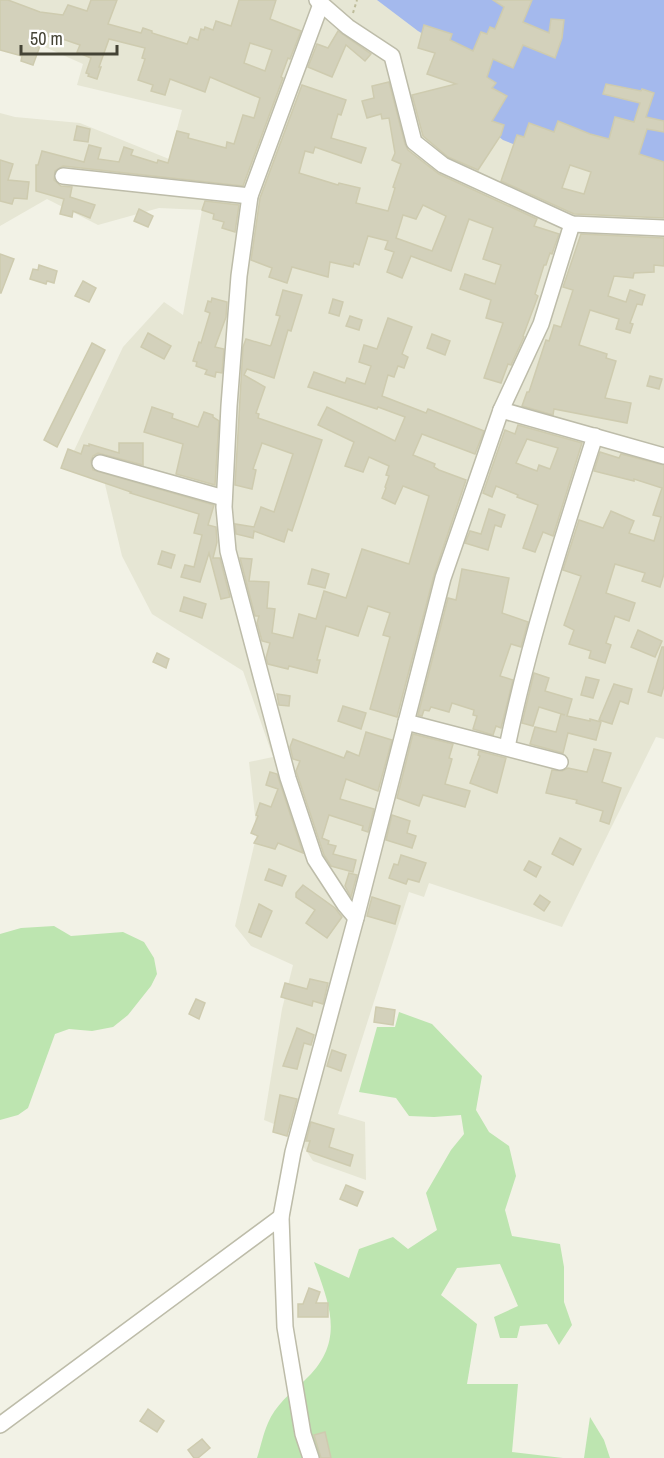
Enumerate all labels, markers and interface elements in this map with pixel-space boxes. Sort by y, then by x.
scale bar [21,18,117,56]
text: 50 m [30,26,63,51]

